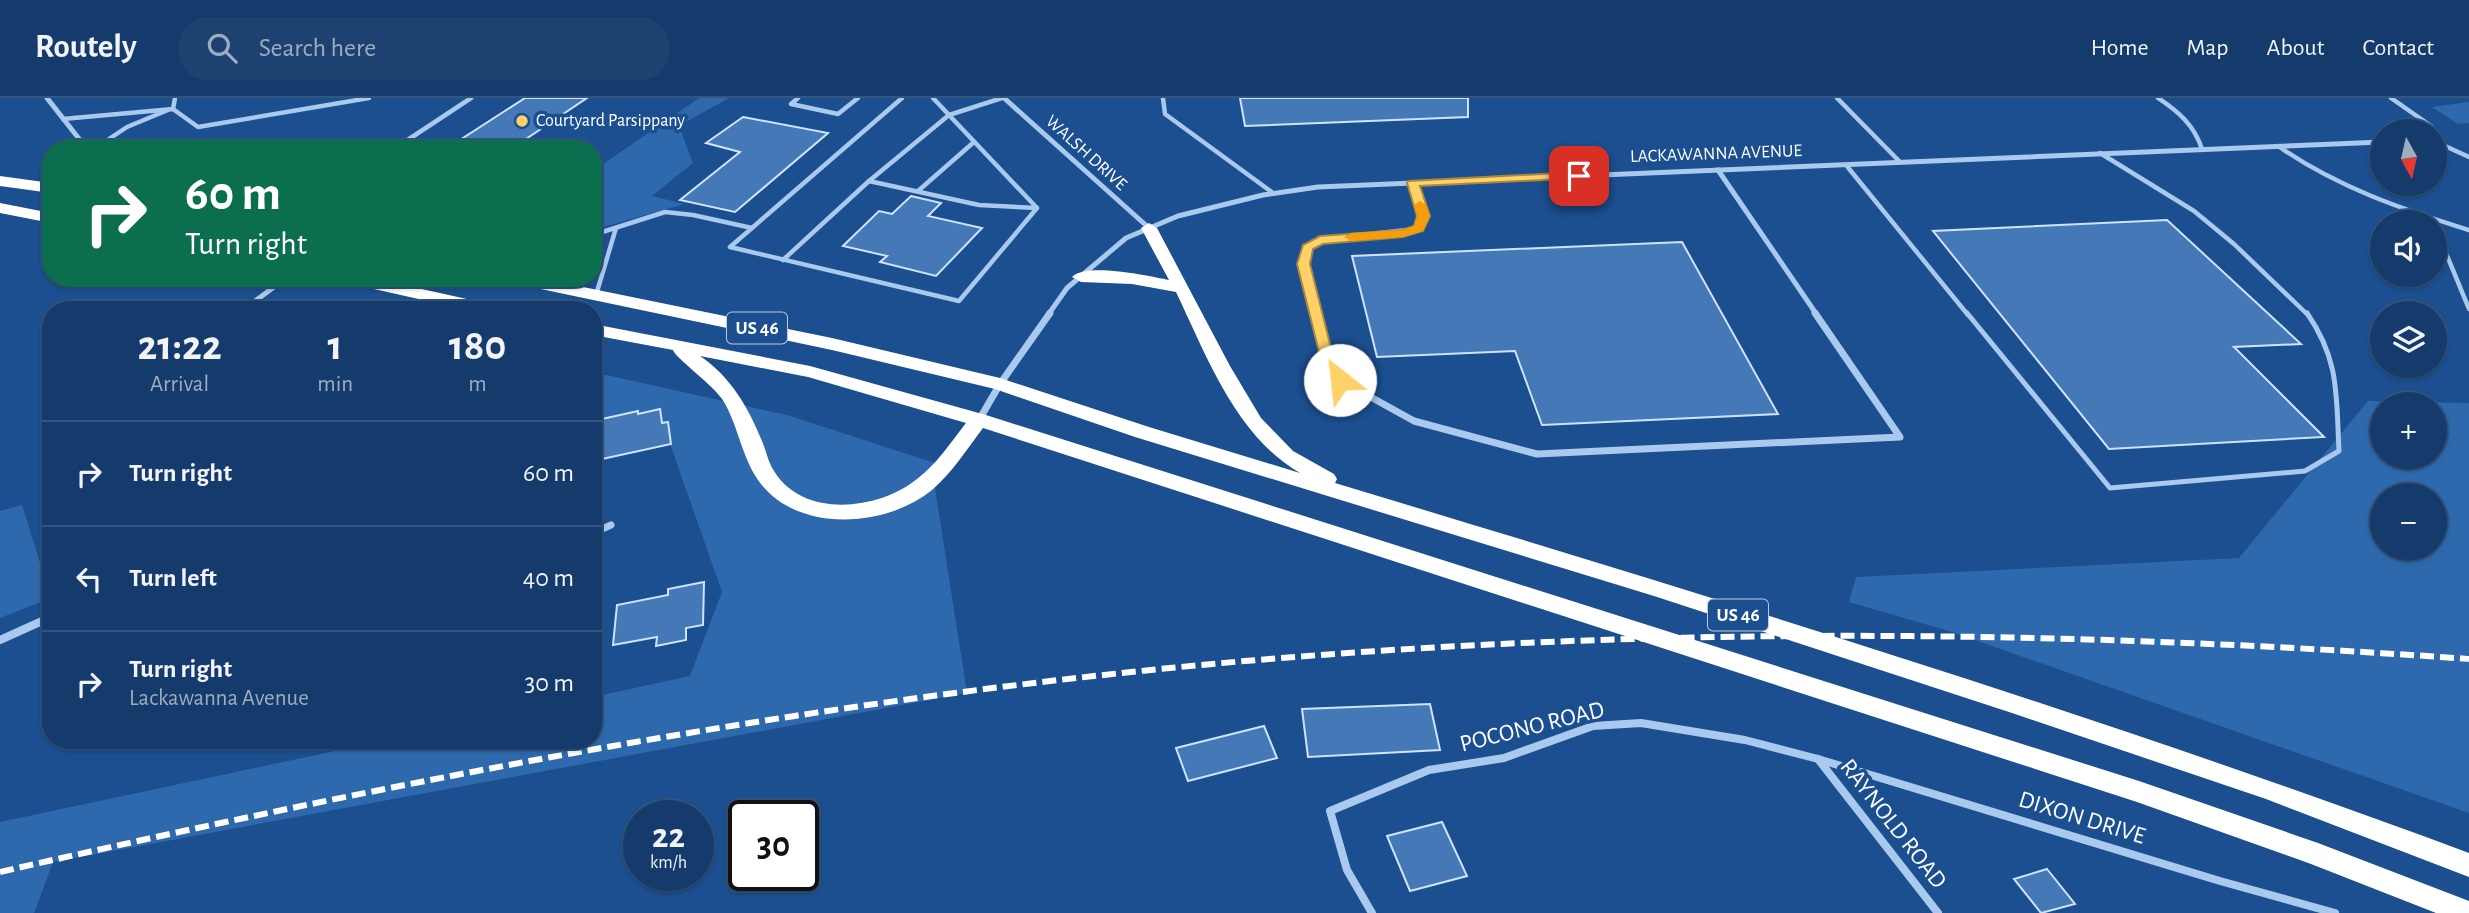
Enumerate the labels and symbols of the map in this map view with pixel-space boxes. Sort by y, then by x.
place label: Courtyard Parsippany [536,112,685,130]
street label: WALSH DRIVE [1042,112,1130,194]
marker: Courtyard Parsippany [514,113,530,129]
north arrow [2370,119,2446,196]
street label: LACKAWANNA AVENUE [1630,142,1803,166]
pin [1549,146,1609,206]
road number: US 46 [727,312,787,344]
position arrow [1303,343,1377,417]
road number: US 46 [1708,600,1768,630]
street label: POCONO ROAD [1457,697,1607,757]
street label: RAYNOLD ROAD [1835,755,1951,893]
street label: DIXON DRIVE [2016,787,2149,849]
speed limit sign: 30 [728,800,819,891]

